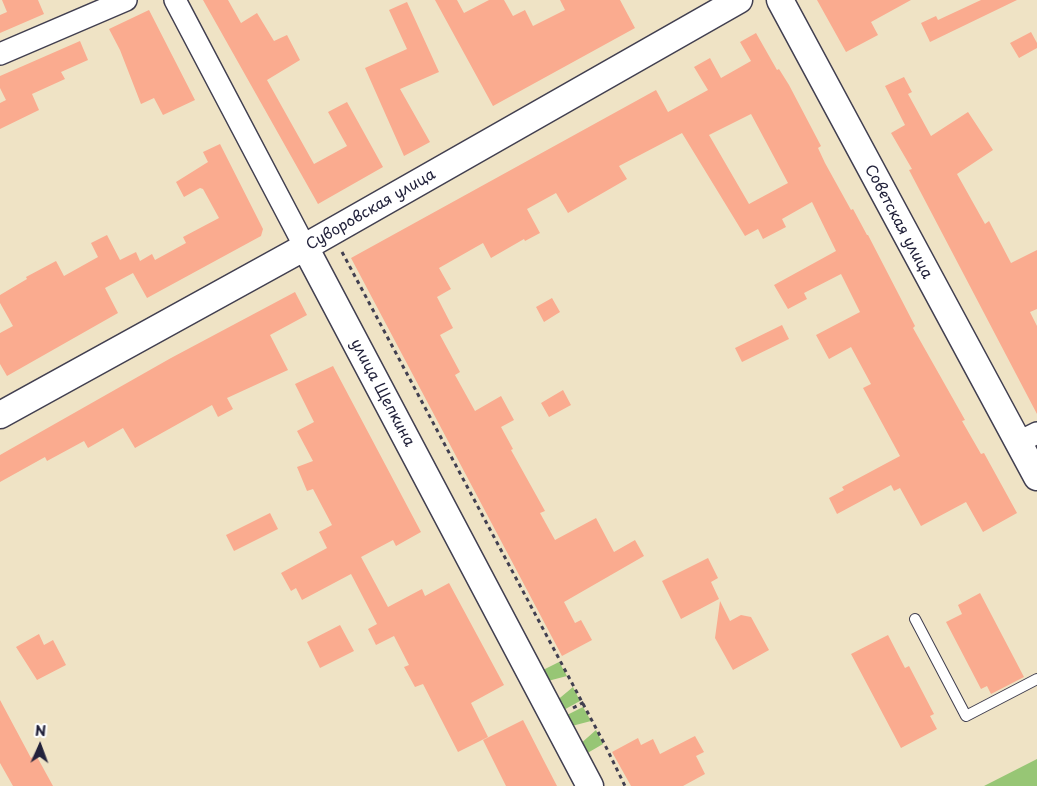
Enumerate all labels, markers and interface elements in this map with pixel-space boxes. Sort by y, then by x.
street label: Советская улица [860,162,936,282]
street label: Суворовская улица [303,166,439,254]
street label: улица Щепкина [346,336,418,450]
text: N [35,720,46,741]
north arrow [15,721,65,771]

